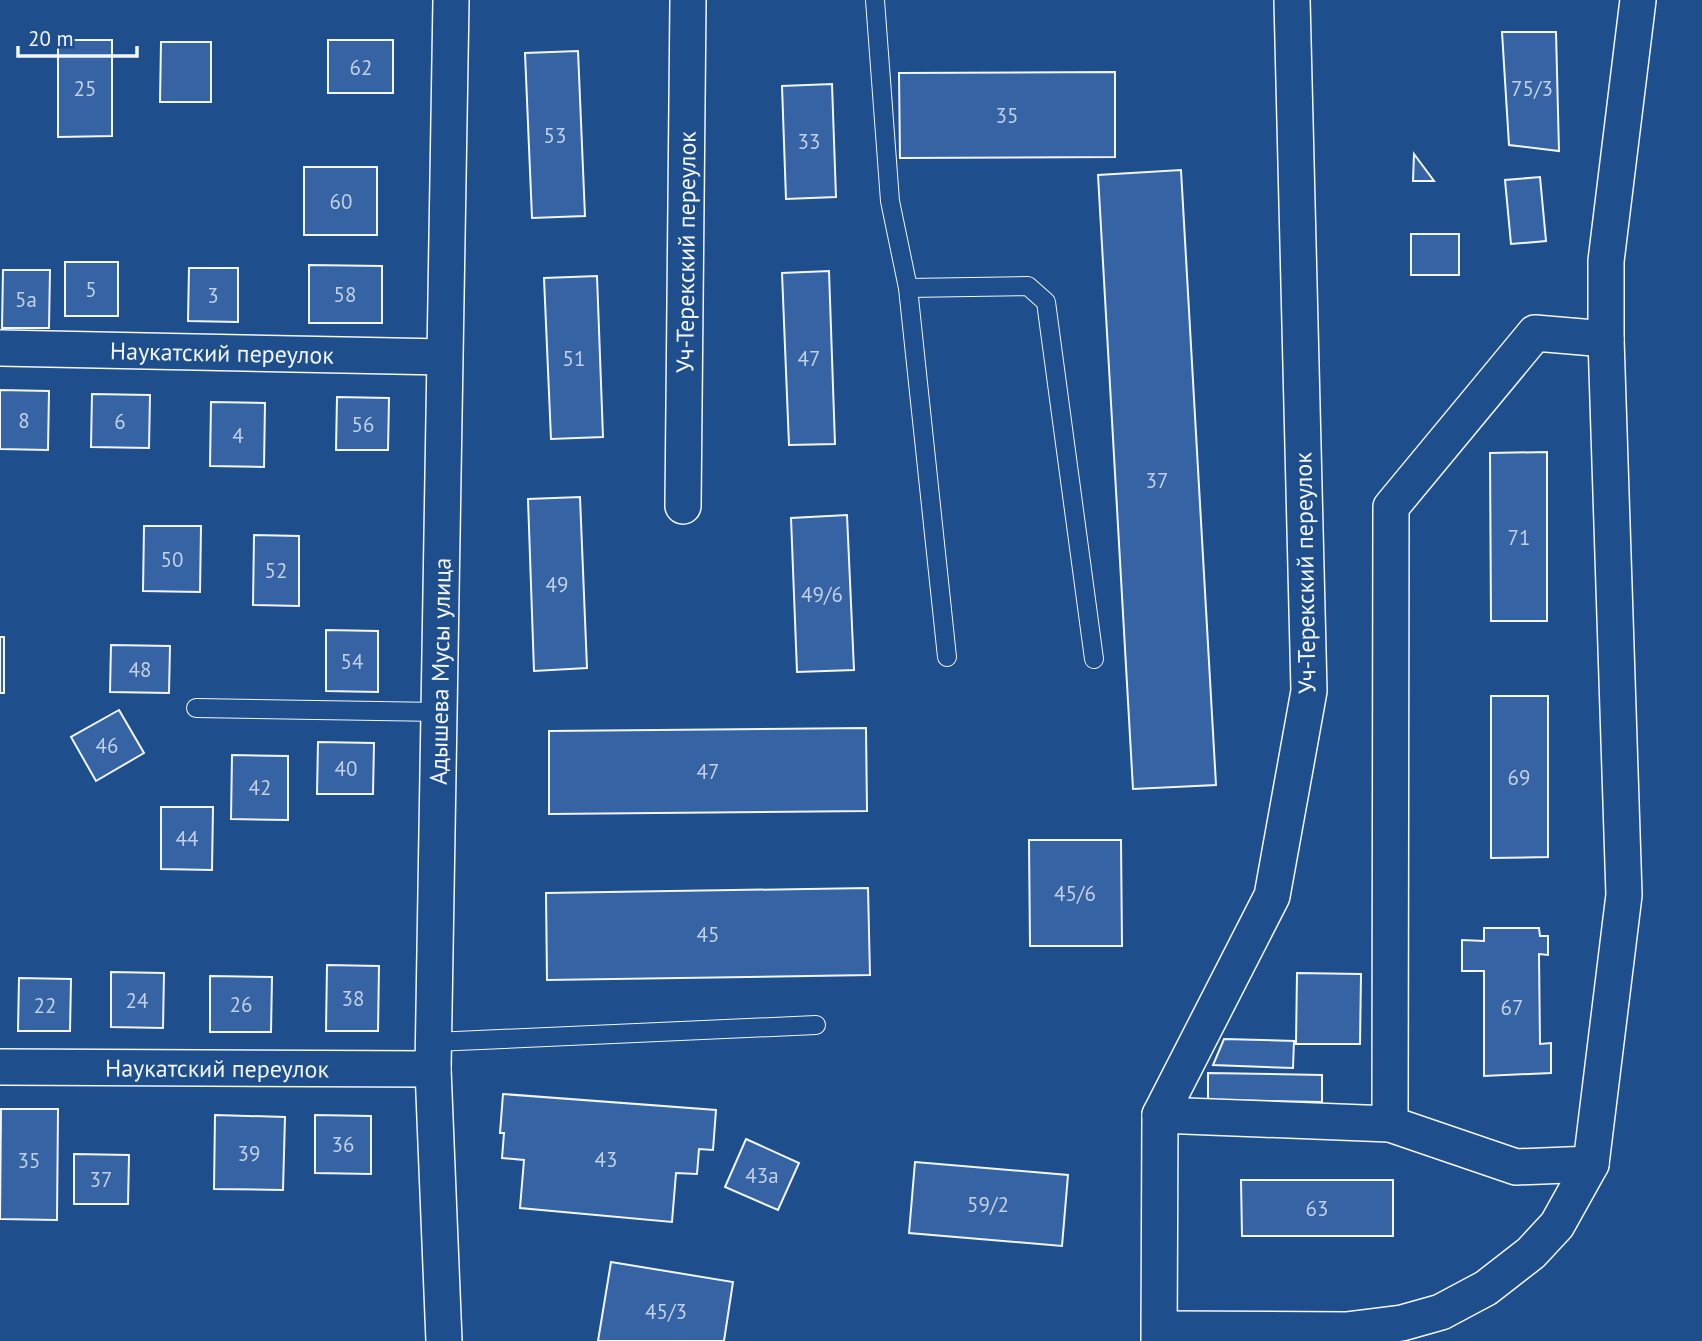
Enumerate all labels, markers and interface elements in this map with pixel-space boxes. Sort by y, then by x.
scale bar [18,14,136,58]
text: 20 m [28,25,74,52]
house number: 62 [350,54,372,81]
house number: 25 [74,75,96,102]
house number: 75/3 [1511,75,1553,102]
house number: 35 [996,102,1018,129]
house number: 53 [544,122,566,149]
house number: 33 [798,128,820,155]
street label: Уч-Терекский переулок [669,130,702,373]
house number: 60 [330,188,352,215]
house number: 5 [85,276,97,303]
house number: 58 [334,281,356,308]
house number: 3 [207,282,219,309]
house number: 5а [15,286,37,313]
street label: Наукатский переулок [110,335,335,370]
house number: 51 [563,345,585,372]
house number: 47 [798,345,820,372]
house number: 8 [18,407,30,434]
house number: 6 [114,408,126,435]
house number: 56 [352,411,374,438]
house number: 4 [232,422,244,449]
street label: Уч-Терекский переулок [1287,451,1323,694]
house number: 37 [1146,467,1168,494]
house number: 71 [1508,524,1530,551]
house number: 50 [161,546,183,573]
house number: 52 [265,557,287,584]
street label: Адышева Мусы улица [422,557,457,785]
house number: 49 [546,571,568,598]
house number: 49/6 [801,581,843,608]
house number: 54 [341,648,363,675]
house number: 48 [129,656,151,683]
house number: 46 [96,732,118,759]
house number: 40 [335,755,357,782]
house number: 47 [697,758,719,785]
house number: 69 [1508,764,1530,791]
house number: 42 [249,774,271,801]
house number: 44 [176,825,198,852]
house number: 45/6 [1054,880,1096,907]
house number: 45 [697,921,719,948]
house number: 38 [342,985,364,1012]
house number: 24 [126,987,148,1014]
house number: 26 [230,991,252,1018]
house number: 22 [34,992,56,1019]
house number: 67 [1501,994,1523,1021]
street label: Наукатский переулок [105,1052,330,1084]
house number: 36 [332,1131,354,1158]
house number: 39 [238,1140,260,1167]
house number: 43 [595,1146,617,1173]
house number: 35 [18,1147,40,1174]
house number: 43а [745,1162,779,1189]
house number: 37 [90,1166,112,1193]
house number: 59/2 [967,1191,1009,1218]
house number: 63 [1306,1195,1328,1222]
house number: 45/3 [645,1298,687,1325]

